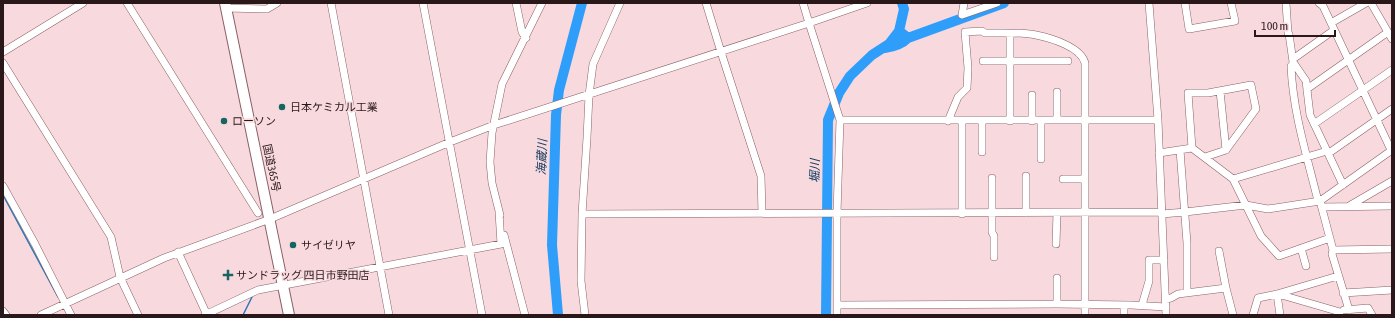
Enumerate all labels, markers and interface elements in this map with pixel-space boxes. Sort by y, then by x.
scale bar [1255,12,1335,38]
text: 100 m [1261,19,1288,33]
place label: 日本ケミカル工業 [290,101,378,113]
marker: 日本ケミカル工業 [277,102,287,112]
place label: ローソン [232,115,276,127]
marker: ローソン [219,116,229,126]
water label: 海蔵川 [534,137,550,175]
street label: 国道365号 [261,143,283,193]
water label: 堀川 [808,157,822,183]
place label: サイゼリヤ [301,239,356,251]
marker: サイゼリヤ [288,240,298,250]
place label: サンドラッグ 四日市野田店 [236,269,370,281]
marker: サンドラッグ 四日市野田店 [223,270,233,280]

